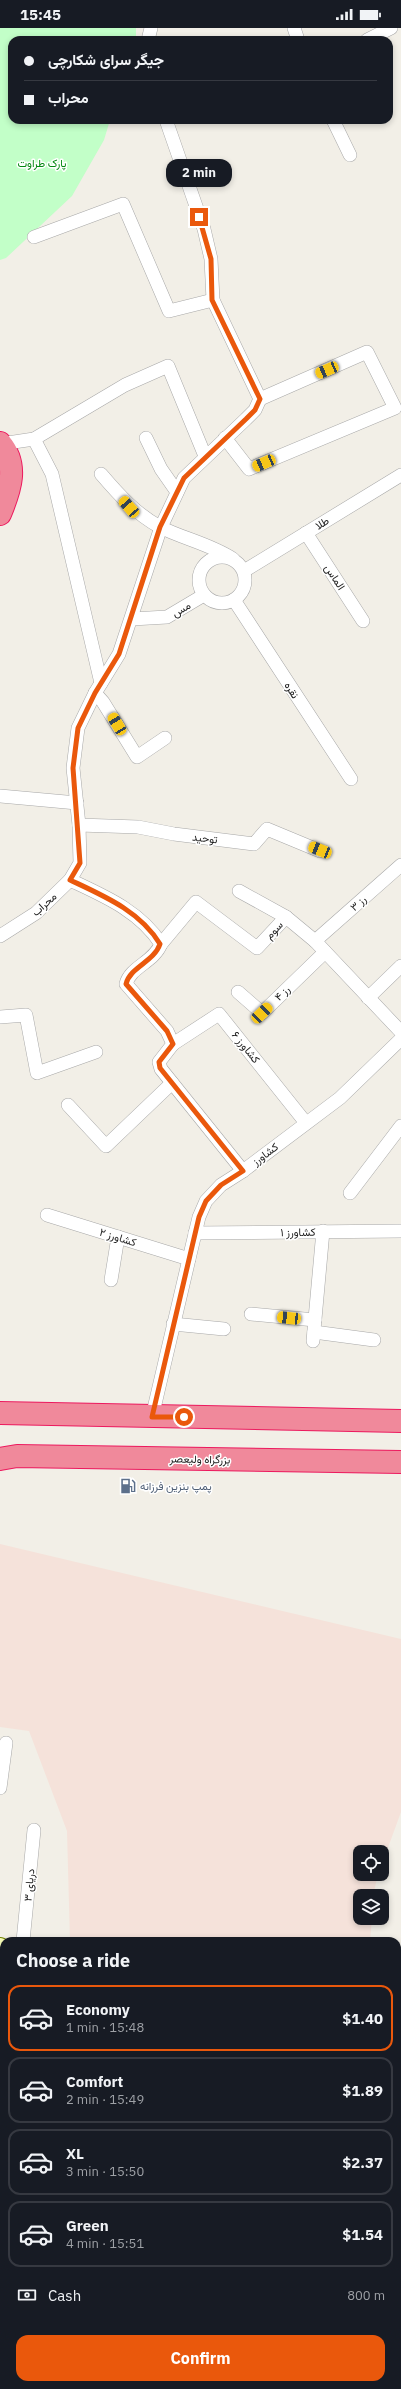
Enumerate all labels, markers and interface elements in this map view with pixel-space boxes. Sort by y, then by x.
text: 15:45 [20,5,61,24]
text: جیگر سرای شکارچی [48,50,164,69]
text: محراب [48,88,89,107]
park label: پارک طراوت [18,156,67,171]
callout: 2 min [166,159,232,187]
text: 2 min [182,164,216,181]
route end [190,208,208,226]
car [314,360,340,380]
car [251,453,277,473]
car [117,494,141,520]
street label: طلا [312,513,332,533]
street label: الماس [322,561,348,593]
street label: مس [169,598,193,620]
street label: نقره [281,679,303,701]
car [106,711,128,737]
street label: توحید [191,829,219,847]
car [307,840,333,860]
street label: محراب [29,889,60,919]
street label: رز ۳ [347,892,369,914]
street label: سوم [262,918,287,943]
street label: رز ۴ [271,982,293,1004]
car [249,1000,275,1026]
street label: کشاورز ۶ [229,1028,263,1066]
street label: کشاورز [248,1140,281,1169]
street label: کشاورز ۲ [98,1225,138,1249]
street label: کشاورز ۱ [280,1225,316,1239]
car [276,1311,302,1325]
route start [175,1408,193,1426]
street label: بزرگراه ولیعصر [168,1451,231,1467]
fuel station icon: پمپ بنزین فرزانه [119,1477,137,1495]
place label: پمپ بنزین فرزانه [140,1479,212,1494]
map controls [353,1845,389,1925]
button: locate [353,1845,389,1881]
street label: دریای ۳ [21,1868,37,1902]
button: layers [353,1889,389,1925]
text: Choose a ride [16,1949,130,1972]
icon: car [18,2000,54,2036]
text: Economy [66,2000,130,2019]
text: $1.40 [342,2009,383,2028]
text: 1 min · 15:48 [66,2019,144,2036]
icon: car [18,2072,54,2108]
text: Comfort [66,2072,123,2091]
text: $1.89 [342,2081,383,2100]
text: 2 min · 15:49 [66,2091,144,2108]
icon: car [18,2144,54,2180]
text: XL [66,2144,84,2163]
text: $2.37 [342,2153,383,2172]
text: 3 min · 15:50 [66,2163,144,2180]
icon: car [18,2216,54,2252]
text: Green [66,2216,109,2235]
text: $1.54 [342,2225,383,2244]
text: 4 min · 15:51 [66,2235,144,2252]
icon: cash [16,2284,38,2306]
text: Cash [48,2286,81,2305]
text: 800 m [347,2287,385,2304]
button: Confirm [16,2335,385,2381]

